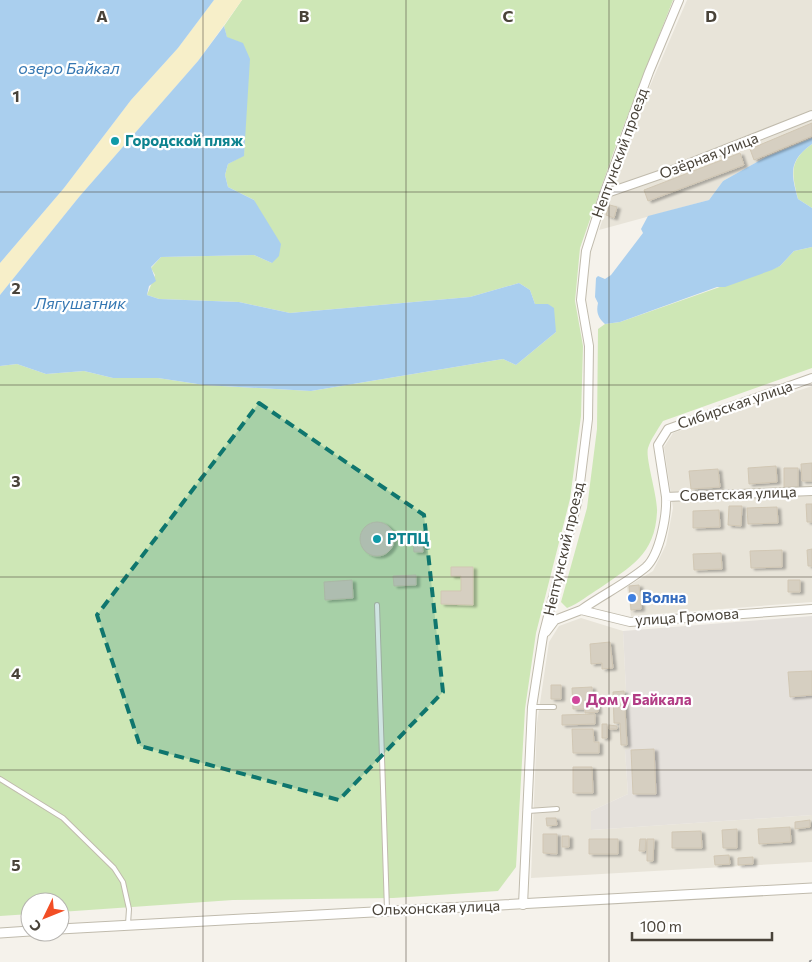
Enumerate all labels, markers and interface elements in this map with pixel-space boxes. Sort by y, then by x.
text: A [96,6,108,25]
text: B [299,6,310,25]
text: C [503,6,514,25]
text: D [705,6,717,25]
water label: озеро Байкал [18,58,120,77]
street label: Нептунский проезд [587,85,651,220]
text: 1 [12,86,20,105]
street label: Озёрная улица [657,128,761,182]
place label: Городской пляж [125,131,243,149]
marker: Городской пляж [109,135,121,147]
text: 2 [11,278,21,297]
water label: Лягушатник [33,293,126,312]
street label: Сибирская улица [675,376,795,432]
text: 3 [11,471,21,490]
street label: Нептунский проезд [539,480,587,617]
street label: Советская улица [679,482,797,504]
place label: РТПЦ [387,529,430,547]
marker: РТПЦ [371,533,383,545]
place label: Волна [642,588,686,606]
marker: Волна [626,592,638,604]
street label: улица Громова [634,603,740,629]
text: 4 [11,663,21,682]
place label: Дом у Байкала [586,690,692,708]
marker: Дом у Байкала [570,694,582,706]
text: 5 [11,855,21,874]
north arrow [20,892,70,942]
street label: Ольхонская улица [371,896,500,918]
scale bar [632,910,772,942]
text: С [26,917,45,936]
text: 100 m [640,917,682,935]

